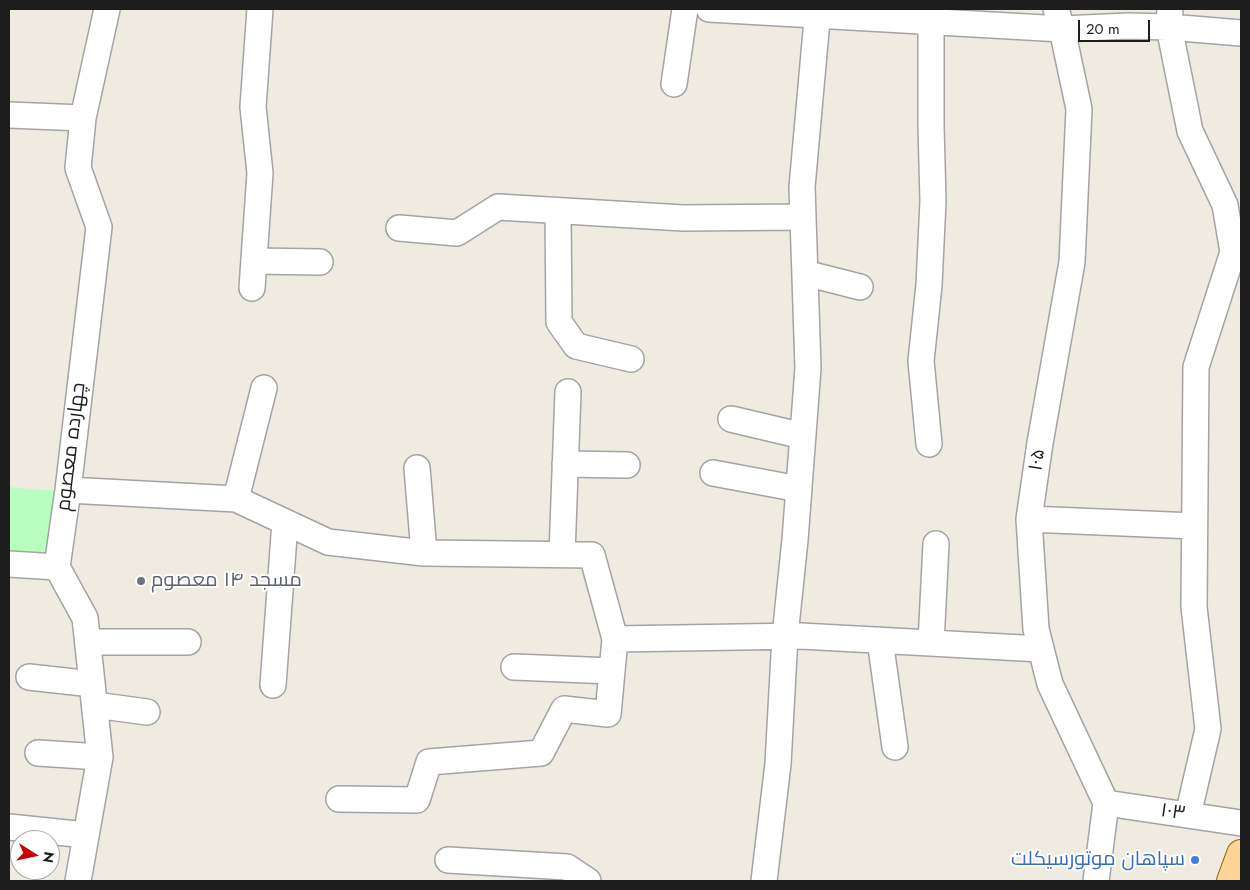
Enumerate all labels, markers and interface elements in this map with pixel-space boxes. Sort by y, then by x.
scale bar [1080,10,1152,42]
text: 20 m [1086,18,1120,40]
street label: چهارده معصوم [52,381,92,513]
street label: ۱۰۵ [1025,447,1051,473]
place label: مسجد ۱۴ معصوم [151,569,302,593]
marker: مسجد ۱۴ معصوم [135,575,147,587]
street label: ۱۰۳ [1159,799,1187,827]
north arrow [10,830,60,880]
place label: سپاهان موتورسیکلت [1011,848,1185,872]
text: N [38,850,60,865]
marker: سپاهان موتورسیکلت [1189,854,1201,866]

